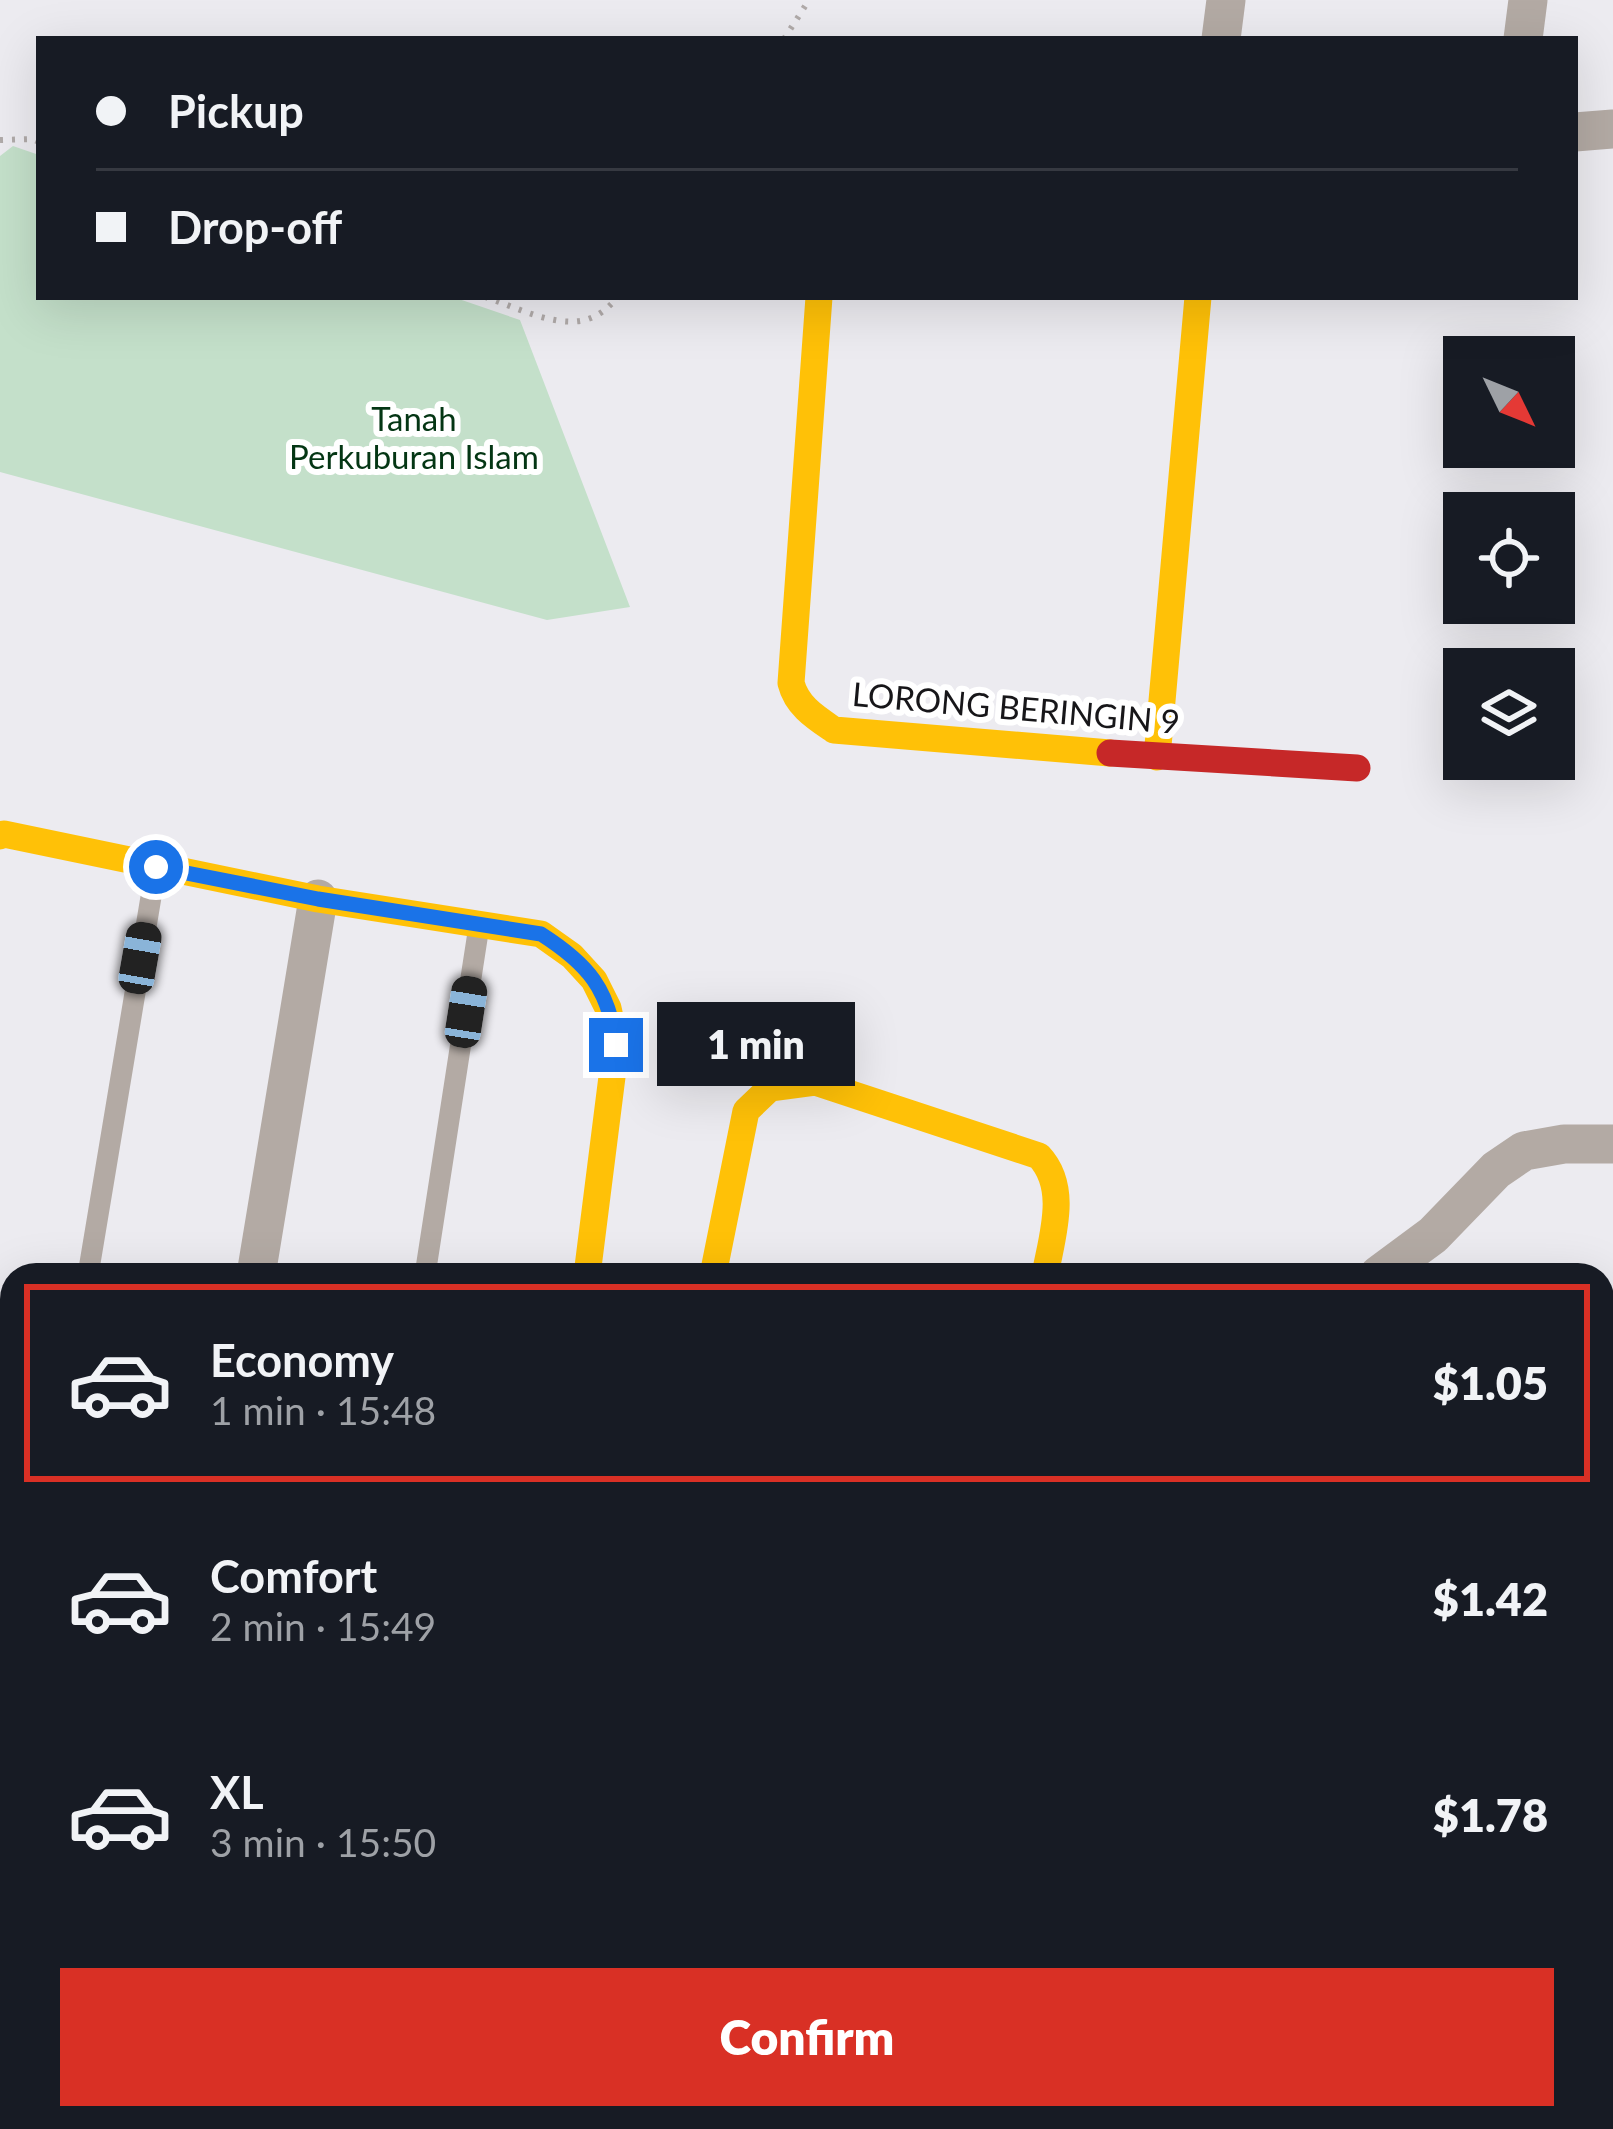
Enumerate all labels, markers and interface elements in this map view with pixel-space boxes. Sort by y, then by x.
text: Pickup [168,84,304,138]
text: Drop-off [168,200,342,254]
north arrow [1443,336,1575,468]
map controls [1443,336,1575,780]
park label: Tanah Perkuburan Islam [289,398,539,476]
button: locate [1443,492,1575,624]
button: layers [1443,648,1575,780]
street label: LORONG BERINGIN 9 [851,673,1181,741]
route start [129,840,183,894]
car [116,919,164,997]
car [443,974,489,1050]
callout: 1 min [658,1003,856,1087]
route end [589,1018,643,1072]
text: 1 min [707,1021,805,1067]
icon: car [66,1329,174,1437]
text: Economy [210,1333,394,1387]
text: $1.05 [1433,1356,1548,1410]
text: 1 min · 15:48 [210,1387,436,1433]
icon: car [66,1545,174,1653]
text: Comfort [210,1549,377,1603]
text: $1.42 [1433,1572,1548,1626]
text: 2 min · 15:49 [210,1603,436,1649]
icon: car [66,1761,174,1869]
text: XL [210,1765,264,1819]
text: $1.78 [1433,1788,1548,1842]
text: 3 min · 15:50 [210,1819,436,1865]
button: Confirm [60,1968,1554,2106]

